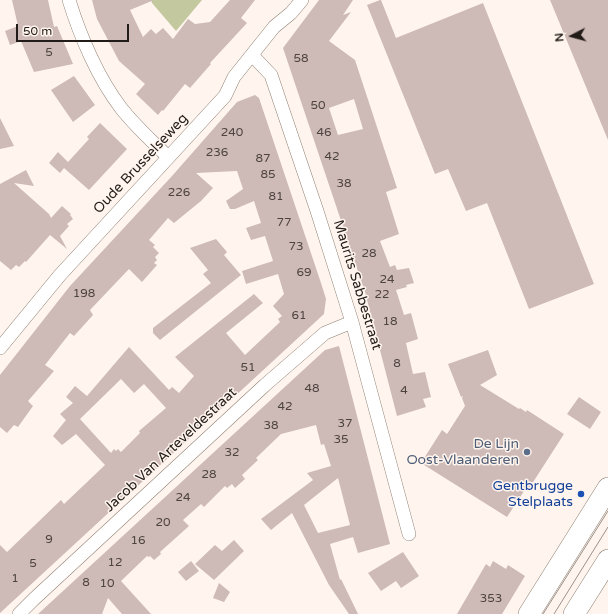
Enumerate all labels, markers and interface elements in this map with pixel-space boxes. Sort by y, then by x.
scale bar [18,16,131,42]
north arrow [552,16,592,56]
text: 50 m [23,24,52,38]
text: N [553,32,566,42]
house number: 5 [45,46,53,60]
house number: 58 [293,52,309,66]
house number: 50 [310,99,326,113]
street label: Oude Brusselseweg [90,110,192,218]
house number: 240 [221,126,243,140]
house number: 46 [316,126,332,140]
house number: 236 [206,146,228,160]
house number: 42 [324,150,340,164]
house number: 87 [255,152,271,166]
house number: 85 [260,168,276,182]
house number: 38 [336,177,352,191]
house number: 226 [168,186,190,200]
house number: 81 [268,190,284,204]
house number: 77 [276,216,292,230]
street label: Maurits Sabbestraat [329,218,385,352]
house number: 73 [288,240,304,254]
house number: 28 [361,247,377,261]
house number: 69 [296,266,312,280]
house number: 24 [379,273,395,287]
house number: 198 [73,287,95,301]
house number: 22 [374,288,390,302]
house number: 61 [291,309,307,323]
house number: 18 [382,315,398,329]
house number: 8 [393,357,401,371]
house number: 51 [240,361,256,375]
house number: 48 [304,382,320,396]
street label: Jacob Van Arteveldestraat [102,384,240,516]
house number: 4 [400,384,408,398]
house number: 42 [277,400,293,414]
house number: 37 [337,417,353,431]
house number: 38 [263,419,279,433]
house number: 35 [333,433,349,447]
place label: De Lijn Oost-Vlaanderen [406,436,519,468]
house number: 32 [224,446,240,460]
marker: De Lijn Oost-Vlaanderen [522,447,532,457]
house number: 28 [201,468,217,482]
place label: Gentbrugge Stelplaats [492,478,573,510]
marker: Gentbrugge Stelplaats [576,489,586,499]
house number: 24 [175,491,191,505]
house number: 20 [155,516,171,530]
house number: 9 [45,533,53,547]
house number: 16 [130,534,146,548]
house number: 12 [107,556,123,570]
house number: 5 [29,557,37,571]
house number: 1 [11,572,19,586]
house number: 8 [82,576,90,590]
house number: 10 [99,577,115,591]
house number: 353 [480,592,502,606]

